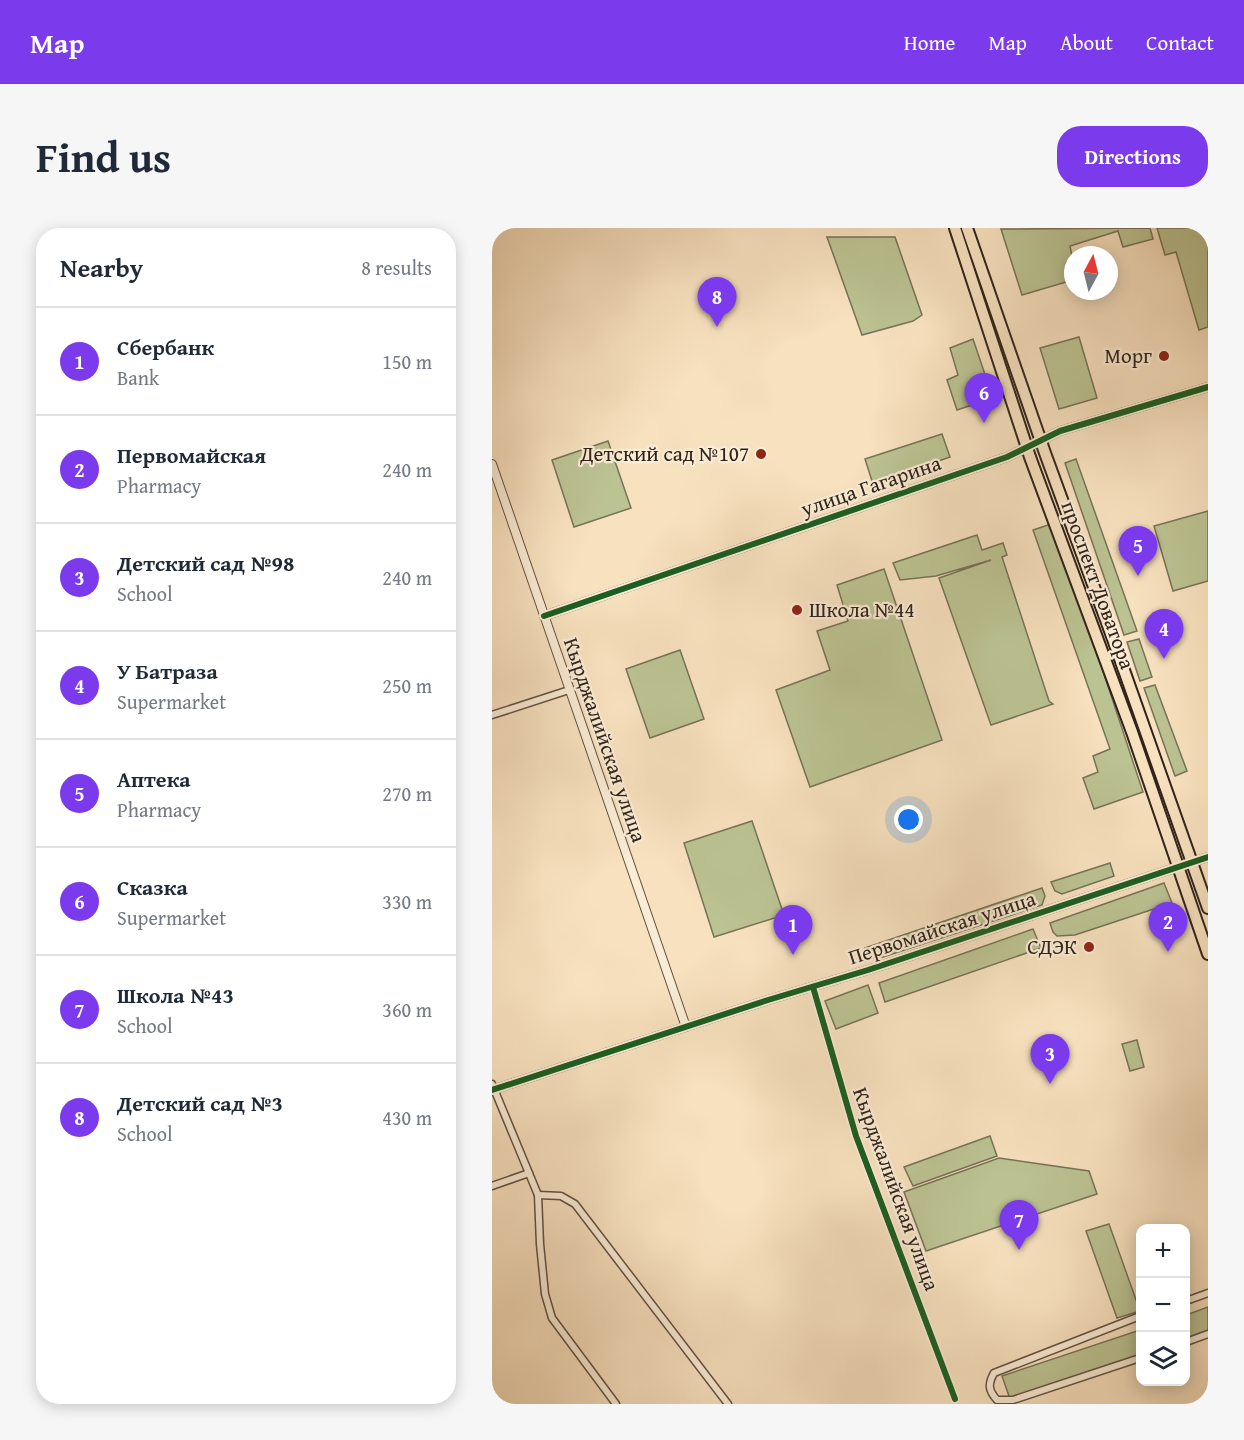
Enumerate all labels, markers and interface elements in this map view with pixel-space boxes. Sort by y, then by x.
text: Map [30,22,84,63]
text: Home [904,27,955,58]
text: Map [988,27,1027,58]
text: About [1060,27,1113,58]
text: Contact [1146,27,1214,58]
text: Find us [36,126,171,187]
button: Directions [1057,126,1208,187]
north arrow [1064,246,1118,300]
text: Nearby [60,248,143,287]
text: 8 results [361,253,432,282]
pin: 8 [698,278,736,327]
text: Сбербанк [117,331,214,363]
place label: Морг [1105,340,1152,371]
text: 1 [74,347,85,376]
text: 150 m [382,347,432,376]
marker: Морг [1157,349,1171,363]
text: Bank [117,363,159,392]
pin: 6 [964,374,1004,423]
place label: Детский сад №107 [579,438,749,469]
text: Первомайская [117,439,266,471]
marker: Детский сад №107 [754,447,768,461]
street label: улица Гагарина [796,447,945,524]
text: 2 [74,455,85,484]
text: 240 m [382,455,432,484]
text: Pharmacy [117,471,201,500]
street label: проспект Доватора [1054,496,1143,673]
pin: 5 [1118,526,1158,576]
text: Детский сад №98 [117,547,294,579]
text: 3 [74,563,85,592]
text: 240 m [382,563,432,592]
text: School [117,579,173,608]
place label: Школа №44 [809,594,915,625]
marker: Школа №44 [790,603,804,617]
pin: 4 [1144,610,1184,659]
street label: Кырджалийская улица [556,633,655,846]
text: У Батраза [117,655,218,687]
text: 4 [74,671,85,700]
text: 250 m [382,671,432,700]
text: Supermarket [117,687,226,716]
text: Аптека [117,763,191,795]
text: 5 [74,779,85,808]
text: 270 m [382,779,432,808]
text: Pharmacy [117,795,201,824]
your location [894,805,923,834]
text: Сказка [117,871,188,903]
street label: Первомайская улица [844,883,1040,972]
text: 6 [74,887,85,916]
text: 330 m [382,887,432,916]
pin: 2 [1148,902,1188,952]
text: Supermarket [117,903,226,932]
pin: 1 [774,906,812,955]
place label: СДЭК [1027,931,1077,962]
marker: СДЭК [1082,940,1096,954]
text: Школа №43 [117,979,234,1011]
text: 7 [74,995,85,1024]
text: 360 m [382,995,432,1024]
text: School [117,1011,173,1040]
pin: 3 [1030,1034,1070,1084]
street label: Кырджалийская улица [845,1083,948,1295]
text: Детский сад №3 [117,1087,283,1119]
text: 8 [74,1103,85,1132]
text: 430 m [382,1103,432,1132]
text: School [117,1119,173,1148]
pin: 7 [1000,1200,1038,1250]
map controls [1136,1224,1190,1386]
button: + [1136,1224,1190,1278]
button: − [1136,1278,1190,1332]
button: layers [1136,1332,1190,1386]

